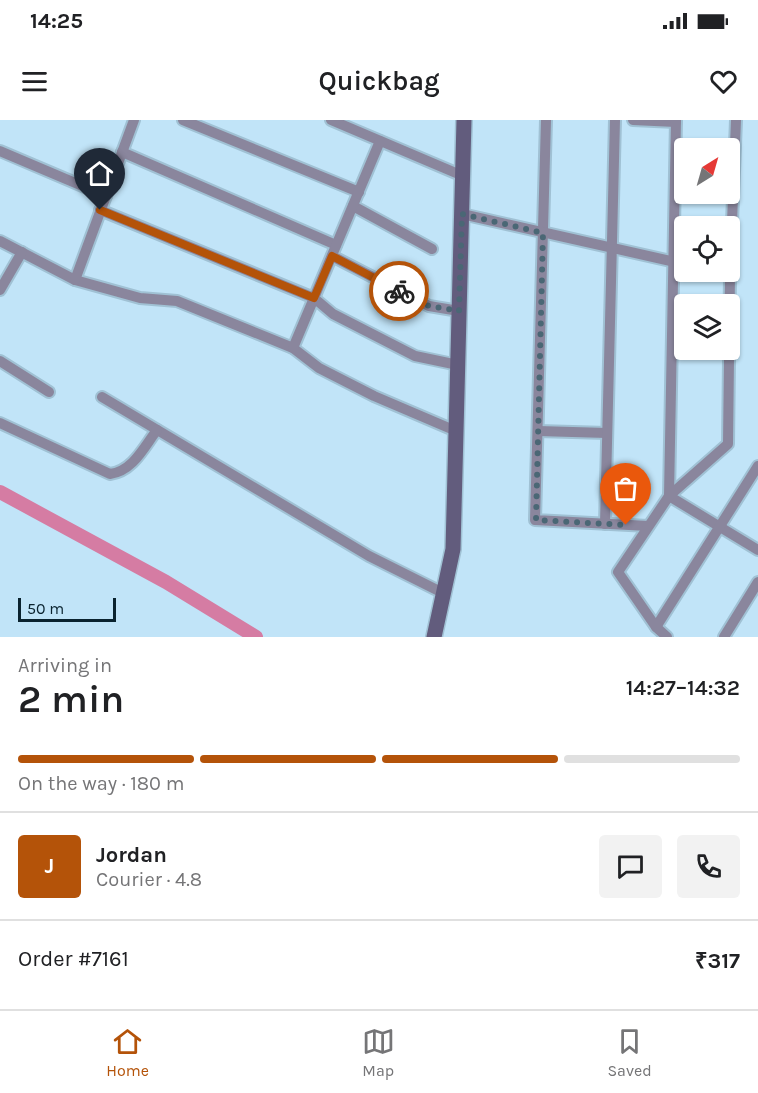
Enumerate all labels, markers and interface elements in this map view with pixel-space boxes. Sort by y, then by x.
text: 14:25 [30,8,83,34]
icon: menu [18,65,51,98]
text: Quickbag [318,65,440,97]
icon: heart [707,65,740,98]
north arrow [674,138,740,204]
map controls [674,138,740,360]
pin [74,148,125,210]
icon: home [83,157,116,190]
button: locate [674,216,740,282]
courier [369,261,429,321]
icon: bike [383,275,416,308]
button: layers [674,294,740,360]
pin [600,463,651,525]
icon: bag [609,472,642,505]
scale bar [18,595,116,622]
text: 50 m [27,599,64,618]
text: Arriving in [18,654,112,677]
text: 14:27–14:32 [626,675,740,701]
text: 2 min [18,676,124,722]
text: On the way · 180 m [18,772,184,795]
button: chat [599,835,662,898]
button: phone [677,835,740,898]
text: Jordan [96,842,167,868]
text: J [45,853,54,879]
text: Courier · 4.8 [96,868,202,891]
text: Order #7161 [18,946,129,972]
text: ₹317 [695,948,740,974]
tab: Home [106,1025,149,1080]
tab: Map [362,1025,395,1080]
tab: Saved [607,1025,652,1080]

